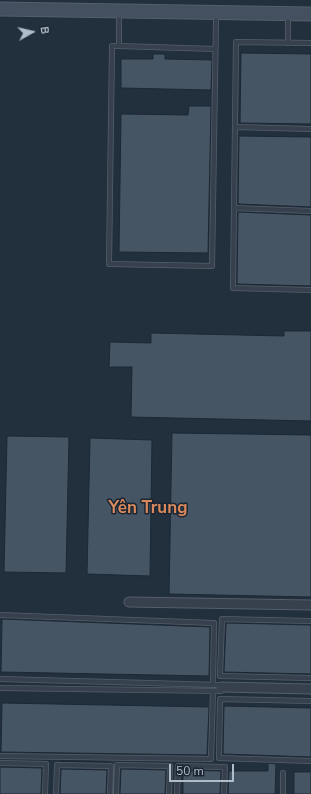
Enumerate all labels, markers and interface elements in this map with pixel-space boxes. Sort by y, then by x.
north arrow [12,12,52,52]
text: B [36,25,52,35]
district label: Yên Trung [109,499,187,519]
scale bar [171,756,236,782]
text: 50 m [176,763,204,779]

